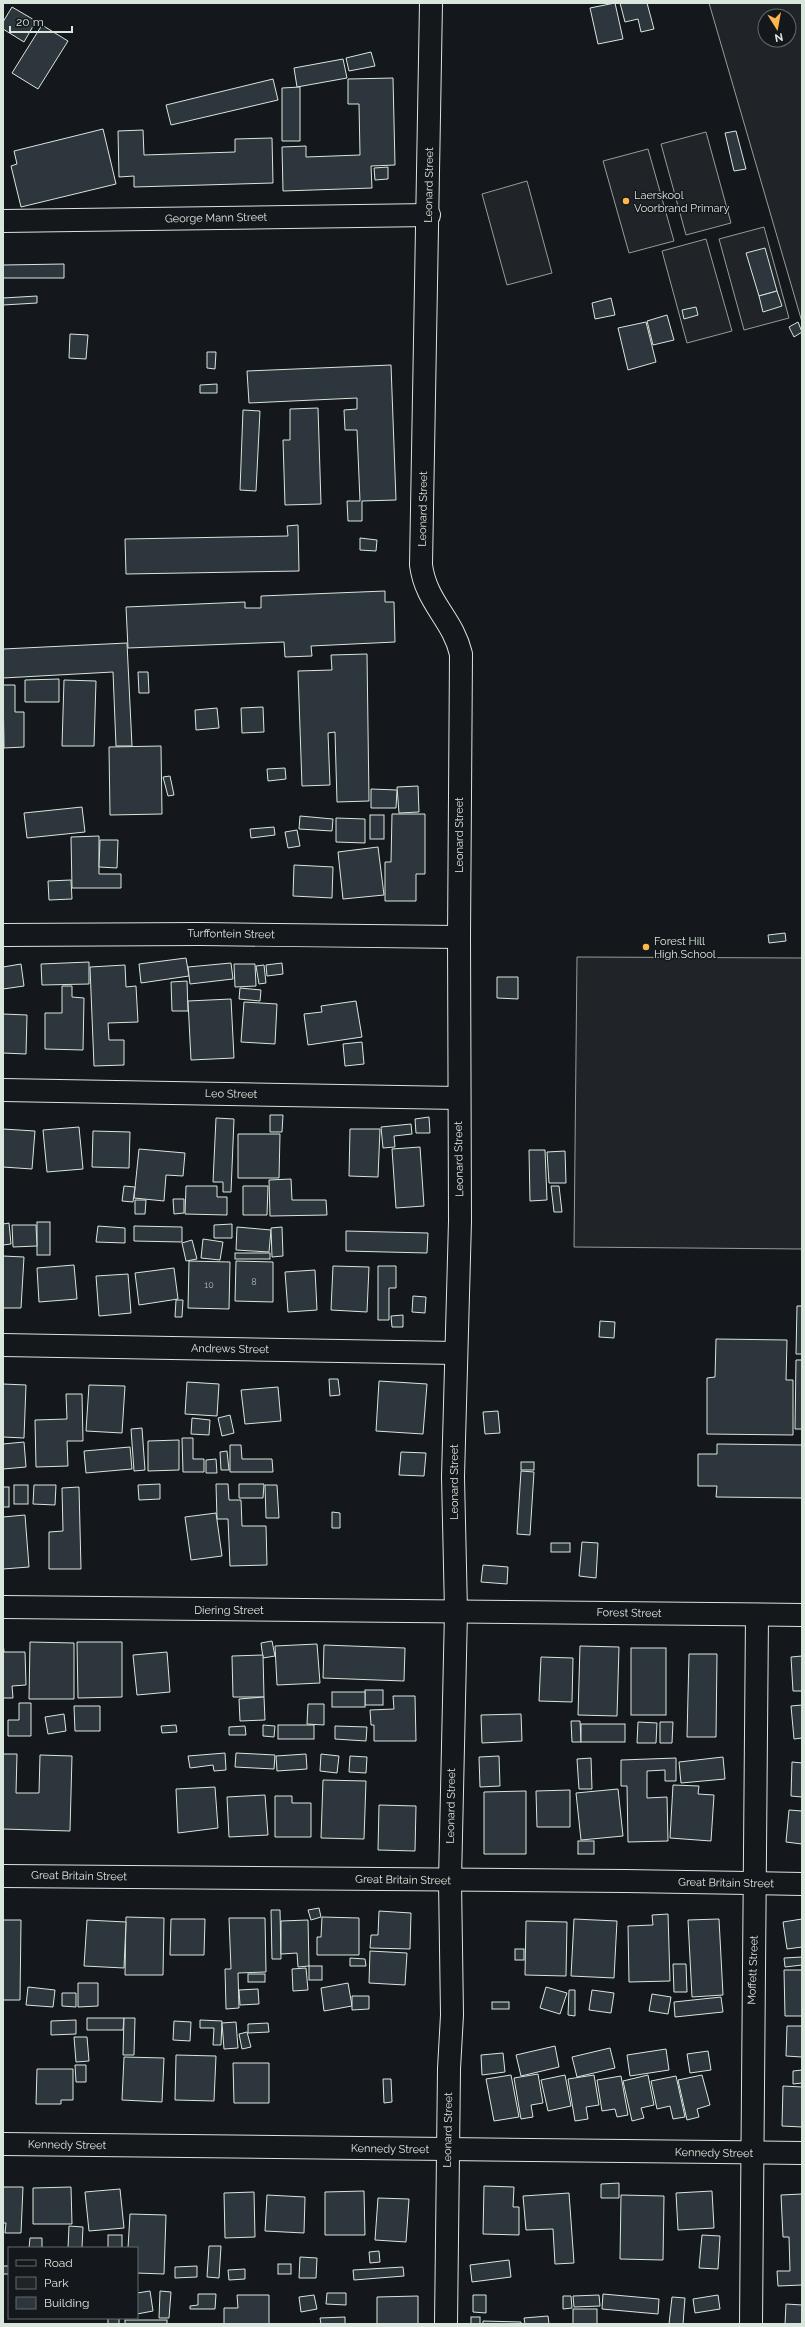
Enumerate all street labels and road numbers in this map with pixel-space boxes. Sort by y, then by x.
street label: Leonard Street [422,147,436,223]
street label: George Mann Street [165,211,268,225]
street label: Leonard Street [416,471,430,547]
street label: Leonard Street [453,797,466,873]
street label: Turffontein Street [187,927,275,941]
street label: Leo Street [205,1087,258,1101]
street label: Leonard Street [452,1121,466,1197]
street label: Andrews Street [191,1342,269,1356]
street label: Leonard Street [448,1444,461,1520]
street label: Diering Street [194,1604,264,1617]
street label: Forest Street [596,1606,662,1620]
street label: Leonard Street [444,1768,458,1844]
street label: Great Britain Street [31,1869,127,1883]
street label: Great Britain Street [355,1873,451,1887]
street label: Great Britain Street [678,1876,774,1890]
street label: Moffett Street [745,1935,761,2005]
street label: Leonard Street [441,2092,455,2168]
street label: Kennedy Street [28,2138,107,2152]
street label: Kennedy Street [351,2142,430,2156]
street label: Kennedy Street [675,2146,754,2160]

